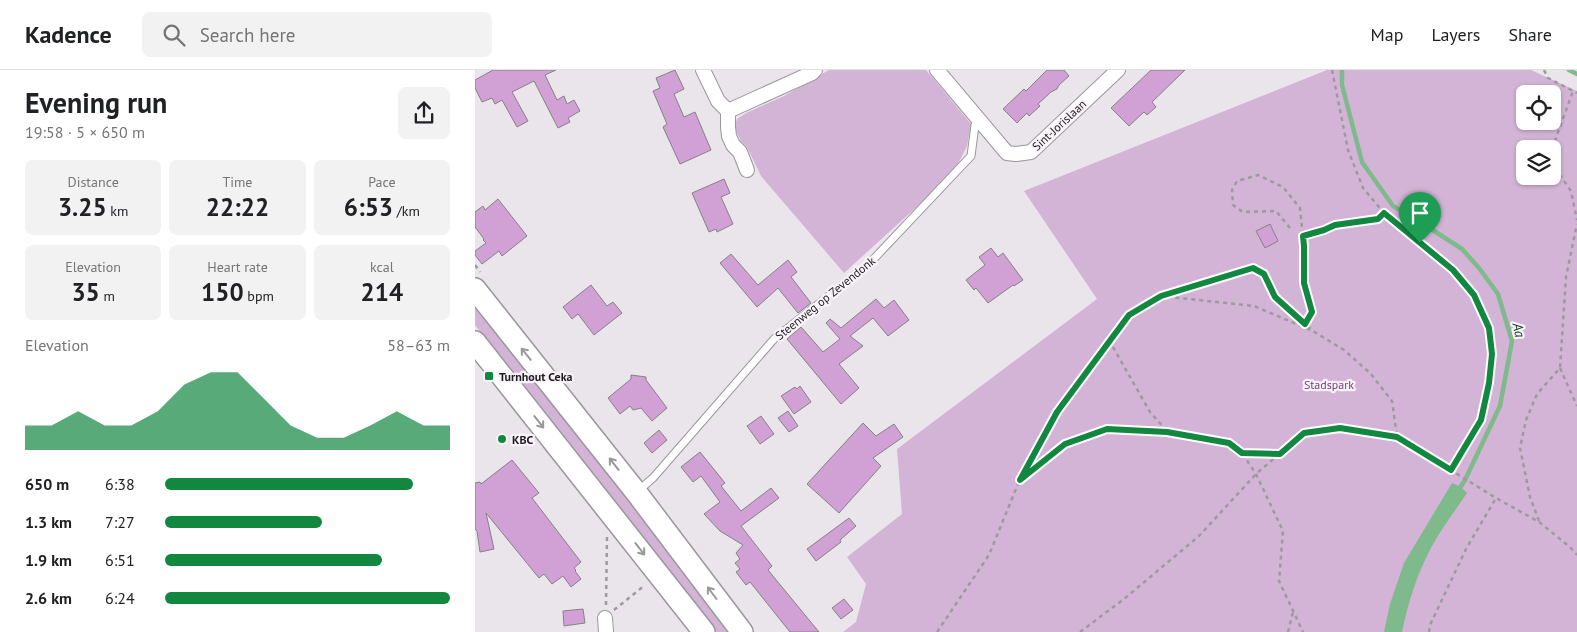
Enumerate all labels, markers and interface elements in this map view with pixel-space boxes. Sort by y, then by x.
search box [142,12,492,57]
text: Kadence [25,19,112,50]
icon: search [160,21,188,49]
text: Search here [200,23,296,47]
text: Map [1371,23,1403,46]
text: Layers [1431,23,1480,46]
text: Share [1508,23,1552,46]
text: Evening run [25,84,167,121]
map controls [1516,85,1561,185]
button: locate [1516,85,1561,130]
button: share [398,87,450,139]
street label: Sint-Jorislaan [1029,96,1089,154]
text: 19:58 · 5 × 650 m [25,122,145,142]
button: layers [1516,140,1561,185]
text: Distance [68,173,119,191]
text: Time [222,173,253,191]
text: Pace [368,173,396,191]
text: 3.25 [58,191,107,223]
text: 22:22 [206,191,269,223]
text: 6:53 [344,191,393,223]
pin [1399,192,1441,243]
icon: arrive [1406,199,1434,227]
text: km [107,202,128,220]
text: /km [393,202,420,220]
street label: Steenweg op Zevendonk [772,253,878,343]
text: Elevation [65,258,121,276]
text: Heart rate [207,258,268,276]
text: kcal [370,258,394,276]
text: 35 [71,276,100,308]
text: 150 [201,276,244,308]
text: 214 [361,276,403,308]
text: m [100,287,115,305]
text: bpm [244,287,274,305]
water label: Aa [1508,320,1529,339]
text: Elevation [25,335,89,355]
text: 58–63 m [387,335,450,355]
one-way arrow [520,347,531,360]
place label: Turnhout Ceka [499,369,573,384]
marker: Turnhout Ceka [483,370,495,382]
park label: Stadspark [1304,377,1354,392]
one-way arrow [534,415,544,429]
place label: KBC [512,432,534,447]
marker: KBC [496,433,508,445]
one-way arrow [608,458,619,471]
text: 650 m [25,474,69,494]
text: 6:38 [105,474,135,494]
text: 1.3 km [25,512,72,532]
text: 7:27 [105,512,135,532]
one-way arrow [634,542,645,555]
text: 1.9 km [25,550,72,570]
text: 6:51 [105,550,135,570]
one-way arrow [707,587,718,600]
text: 2.6 km [25,588,72,608]
text: 6:24 [105,588,135,608]

